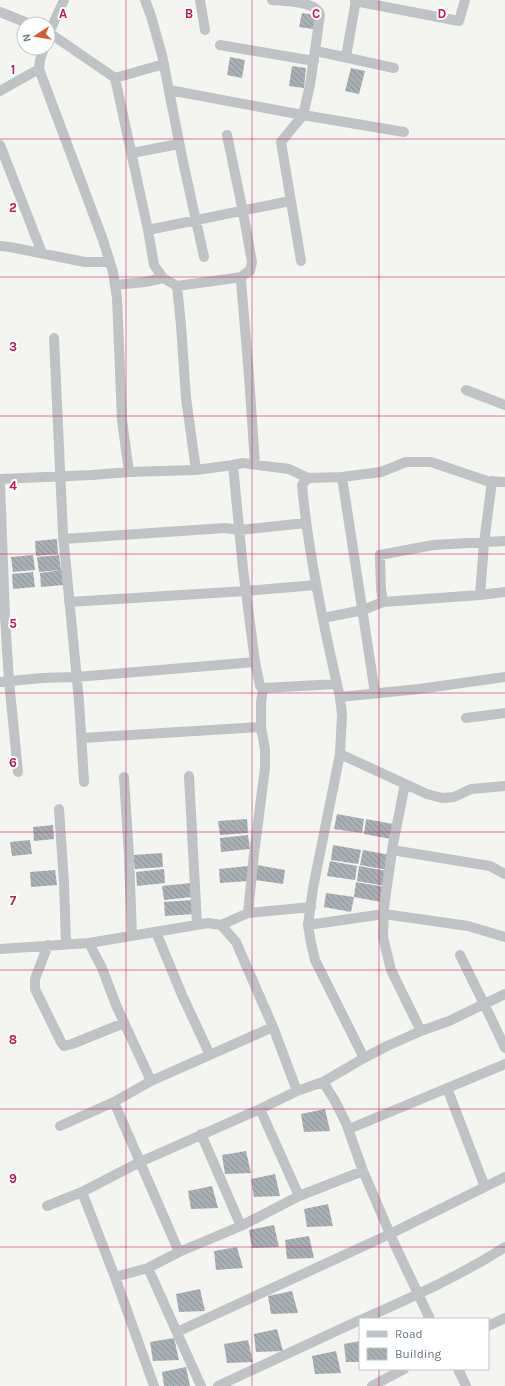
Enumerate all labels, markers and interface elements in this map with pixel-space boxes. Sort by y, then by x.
text: A [59,6,67,21]
text: B [185,6,193,21]
text: C [312,6,320,21]
text: D [438,6,447,21]
north arrow [16,16,56,56]
text: N [20,33,34,43]
text: 1 [11,62,15,77]
text: 2 [9,200,17,215]
text: 3 [9,339,17,354]
text: 4 [9,478,17,493]
text: 5 [9,616,17,631]
text: 6 [9,755,17,770]
text: 7 [10,893,17,908]
text: 8 [9,1032,17,1047]
text: 9 [9,1171,17,1186]
legend [359,1318,489,1370]
text: Road [395,1327,423,1341]
text: Building [395,1347,442,1361]

